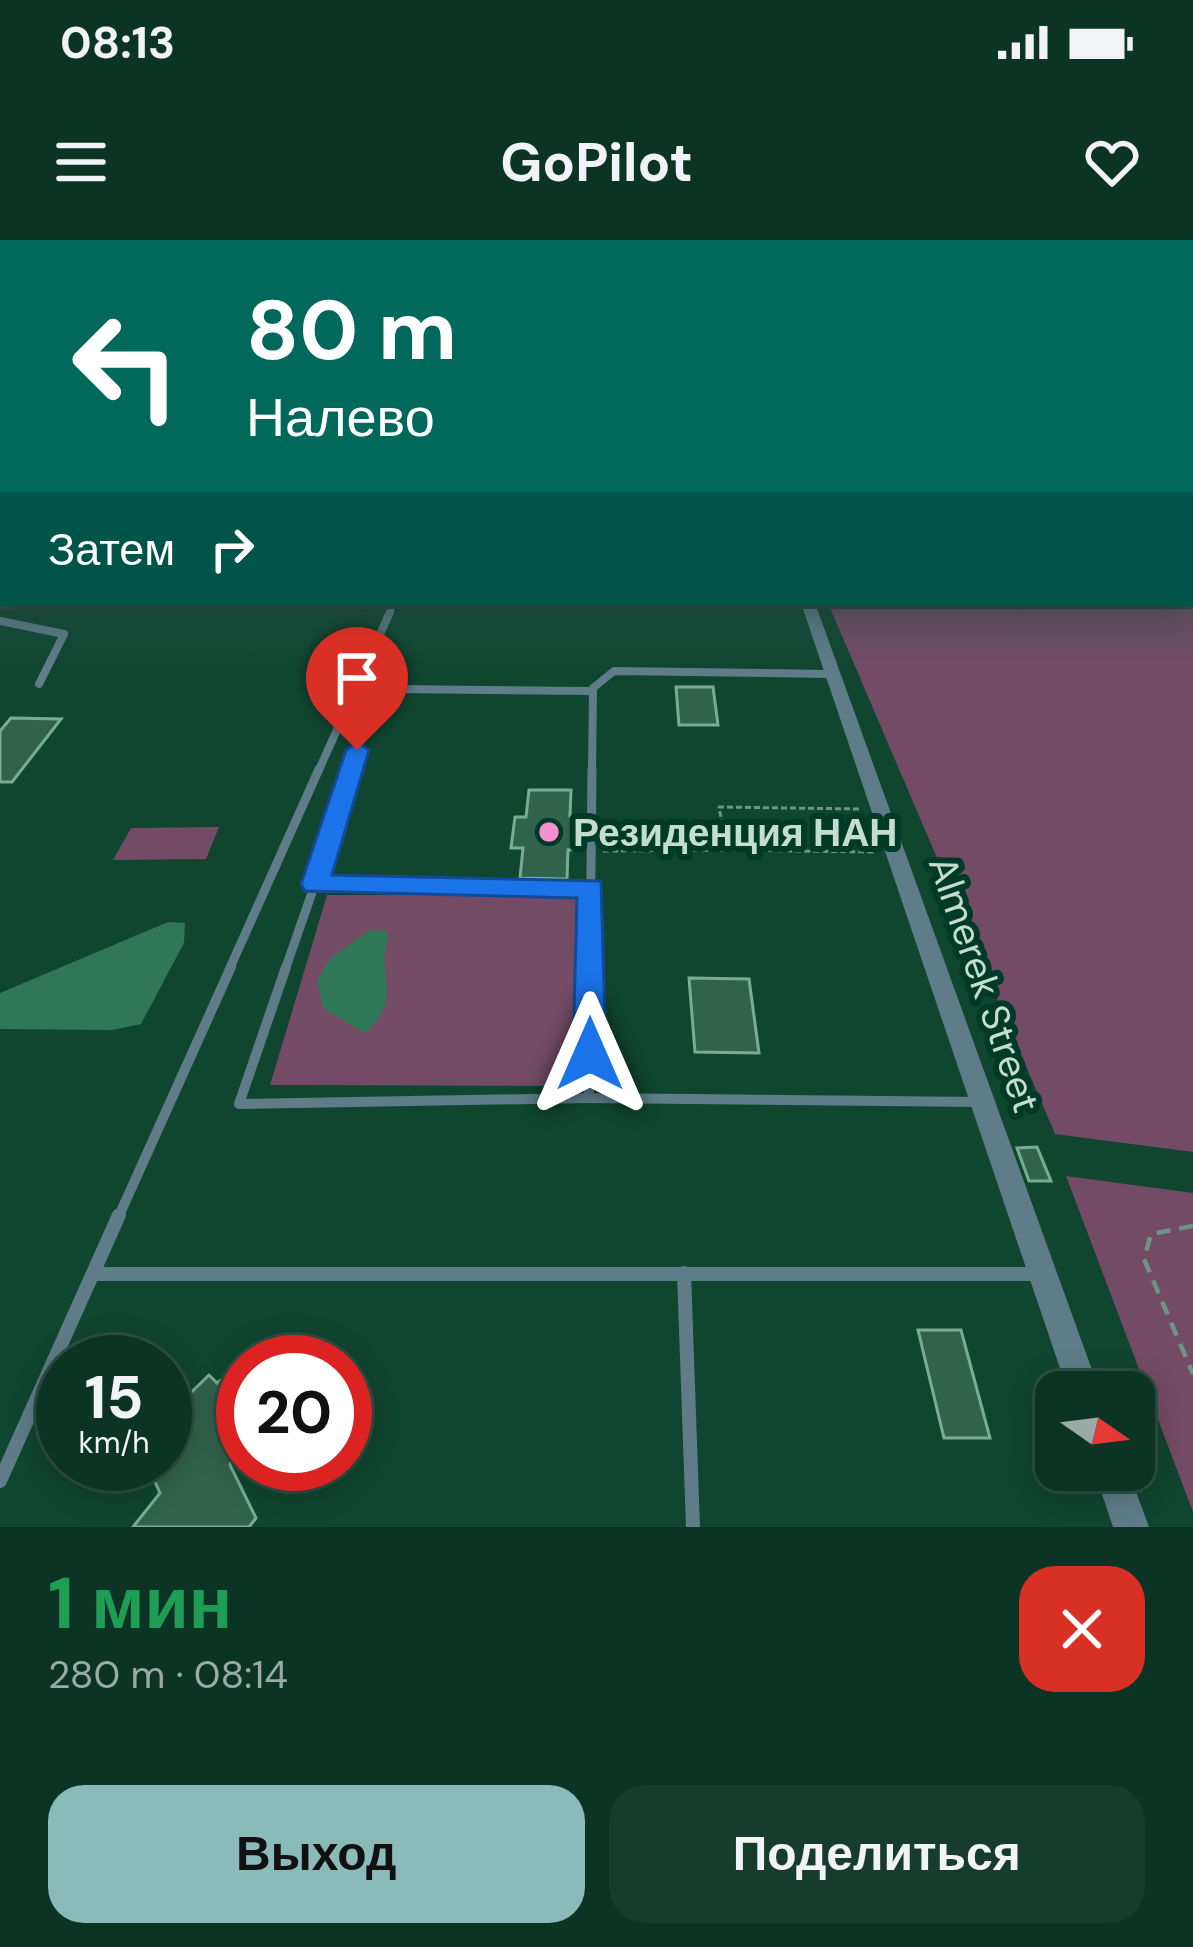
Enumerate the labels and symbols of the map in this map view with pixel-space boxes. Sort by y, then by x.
pin [306,627,408,750]
place label: Резиденция НАН [573,807,897,858]
marker: Резиденция НАН [536,819,562,845]
street label: Almerek Street [917,849,1052,1119]
position arrow [527,991,653,1117]
speed limit sign: 20 [216,1335,372,1491]
north arrow [1035,1371,1155,1491]

